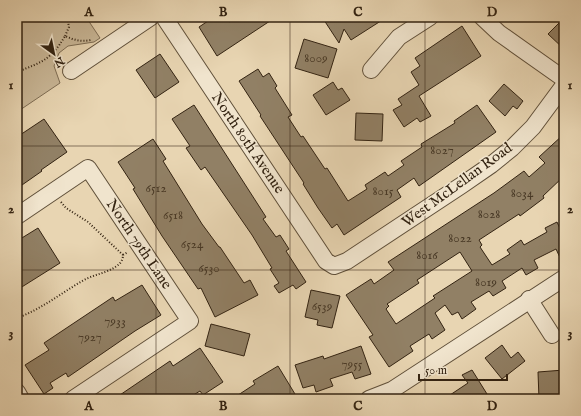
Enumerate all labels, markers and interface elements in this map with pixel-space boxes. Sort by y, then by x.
text: A [84,4,95,21]
text: B [219,4,228,21]
text: C [353,4,363,21]
text: D [487,4,498,21]
north arrow [34,34,74,74]
house number: 8009 [304,50,328,67]
text: N [51,53,68,70]
text: 1 [9,77,14,94]
text: 1 [568,77,573,94]
street label: North 80th Avenue [207,89,289,197]
street label: West McLellan Road [398,138,517,232]
house number: 8027 [430,142,454,159]
house number: 6512 [145,180,167,197]
house number: 8015 [373,183,394,200]
house number: 8034 [511,185,534,202]
street label: North 79th Lane [102,195,176,293]
text: 2 [8,201,14,218]
text: 2 [567,201,573,218]
house number: 8028 [478,206,500,223]
house number: 6518 [163,207,183,224]
house number: 8022 [448,230,472,247]
house number: 6524 [181,236,204,253]
house number: 8016 [416,247,438,264]
house number: 6530 [198,260,220,277]
house number: 8019 [475,274,497,291]
house number: 6539 [312,298,333,315]
house number: 7933 [104,313,126,330]
text: 3 [9,325,14,342]
text: 3 [568,325,573,342]
house number: 7927 [78,329,102,346]
house number: 7955 [341,356,363,373]
scale bar [419,356,507,382]
text: 50 m [425,363,447,378]
text: A [84,398,95,415]
text: B [219,398,228,415]
text: C [353,398,363,415]
text: D [487,398,498,415]

